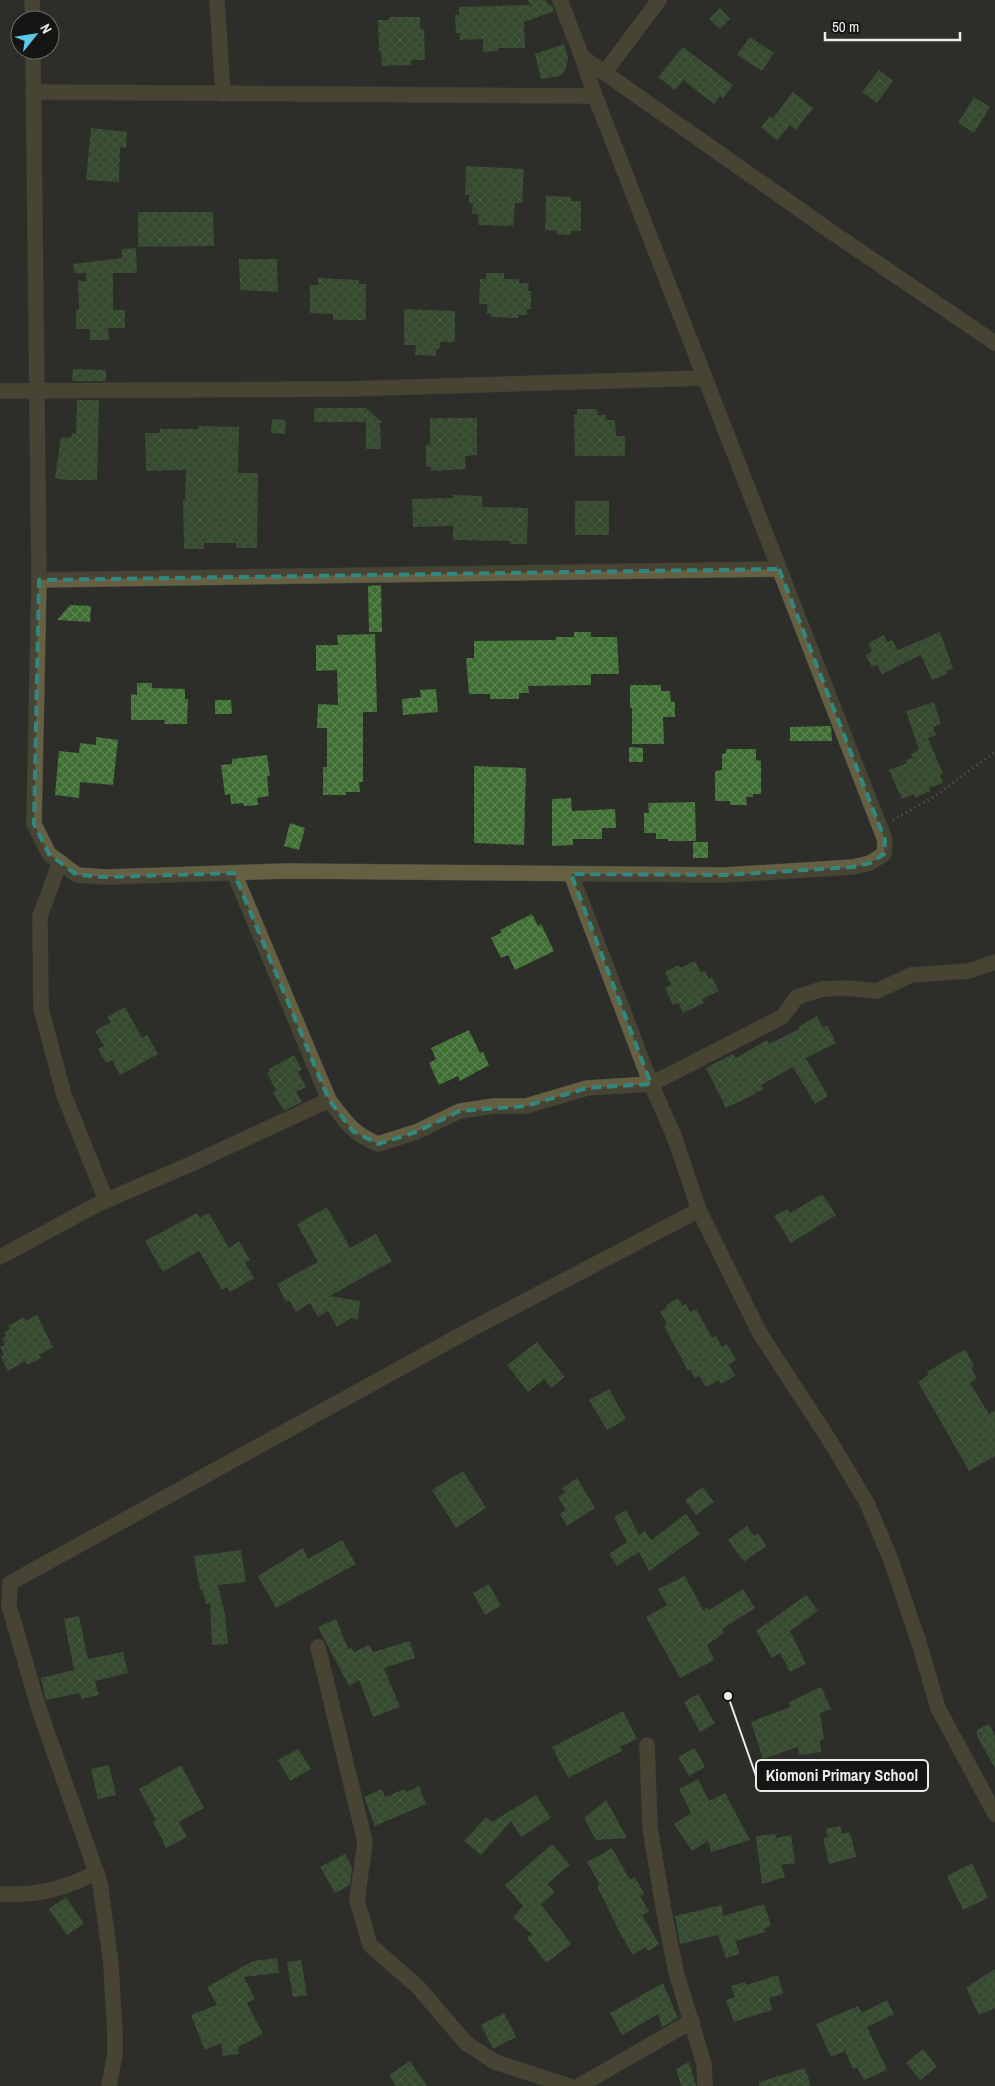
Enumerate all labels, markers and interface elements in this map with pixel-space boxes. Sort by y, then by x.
north arrow [10,10,60,60]
scale bar [825,10,960,42]
text: 50 m [832,16,859,37]
text: N [36,20,56,37]
callout: Kiomoni Primary School [756,1760,928,1791]
text: Kiomoni Primary School [766,1764,918,1786]

